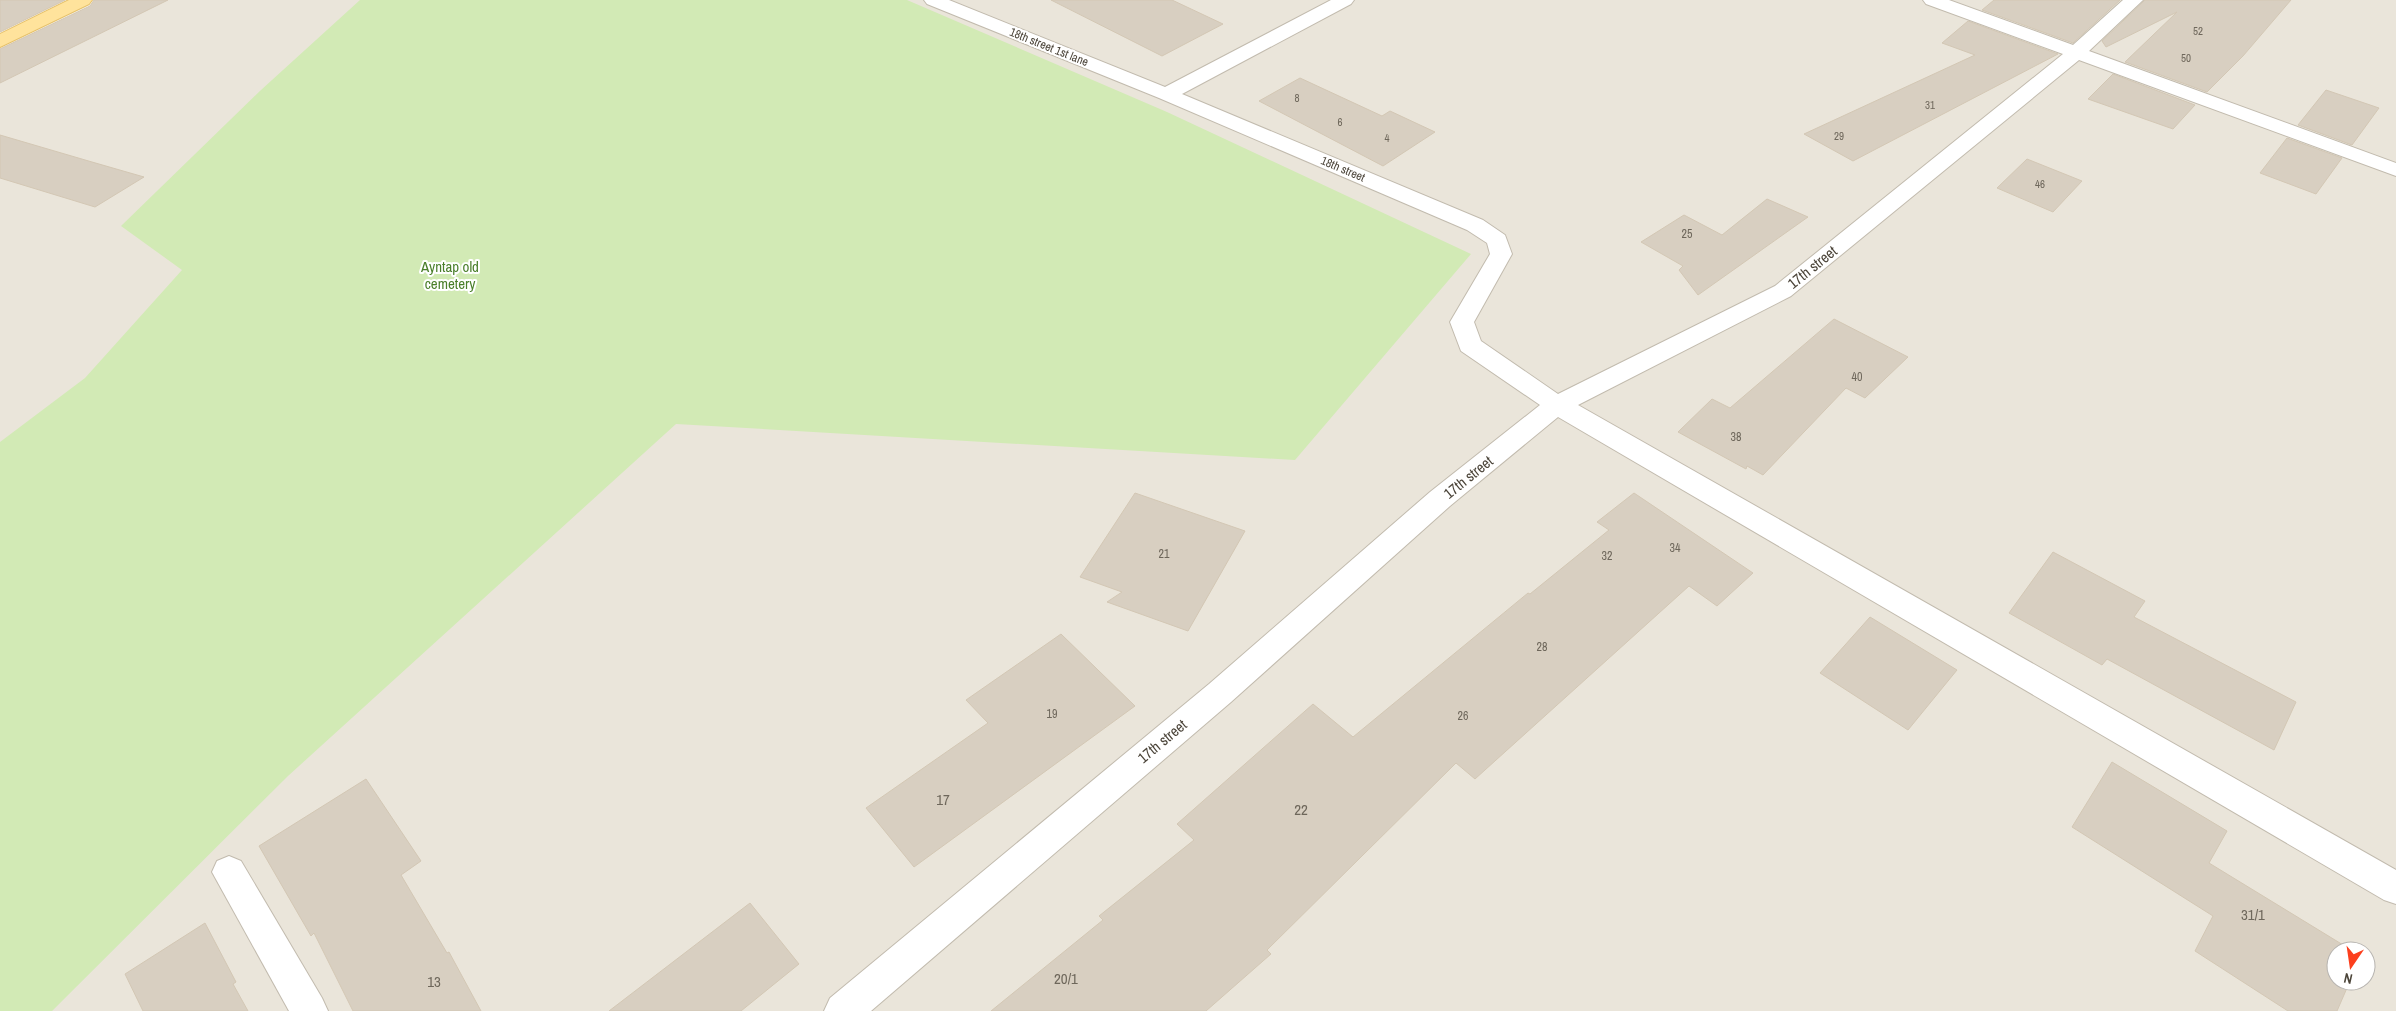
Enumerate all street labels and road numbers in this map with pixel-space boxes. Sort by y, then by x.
street label: 18th street 1st lane [1007,24,1091,70]
street label: 18th street [1318,153,1368,186]
street label: 17th street [1783,240,1842,293]
street label: 17th street [1439,450,1498,503]
street label: 17th street [1133,714,1191,768]

